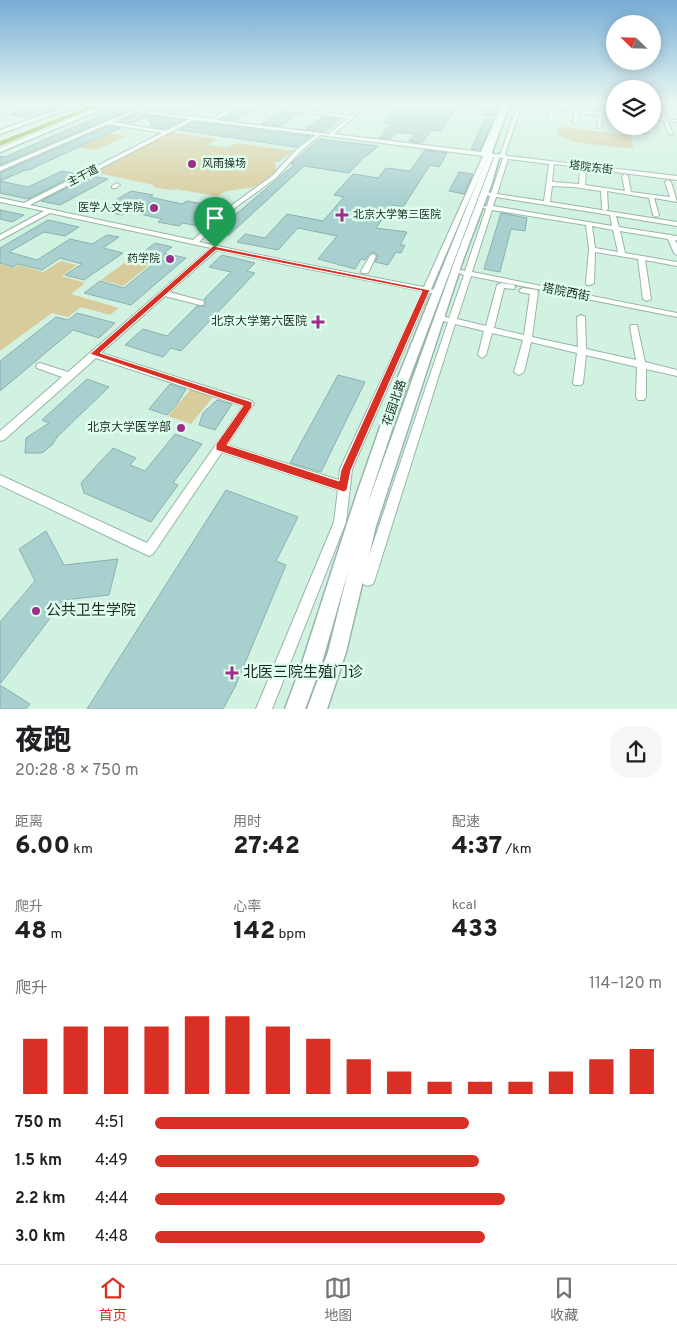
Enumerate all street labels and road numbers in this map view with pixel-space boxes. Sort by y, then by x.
street label: 塔院东街 [568,158,614,178]
street label: 主干道 [65,162,101,190]
street label: 塔院西街 [541,281,591,305]
street label: 花园北路 [380,378,410,428]

